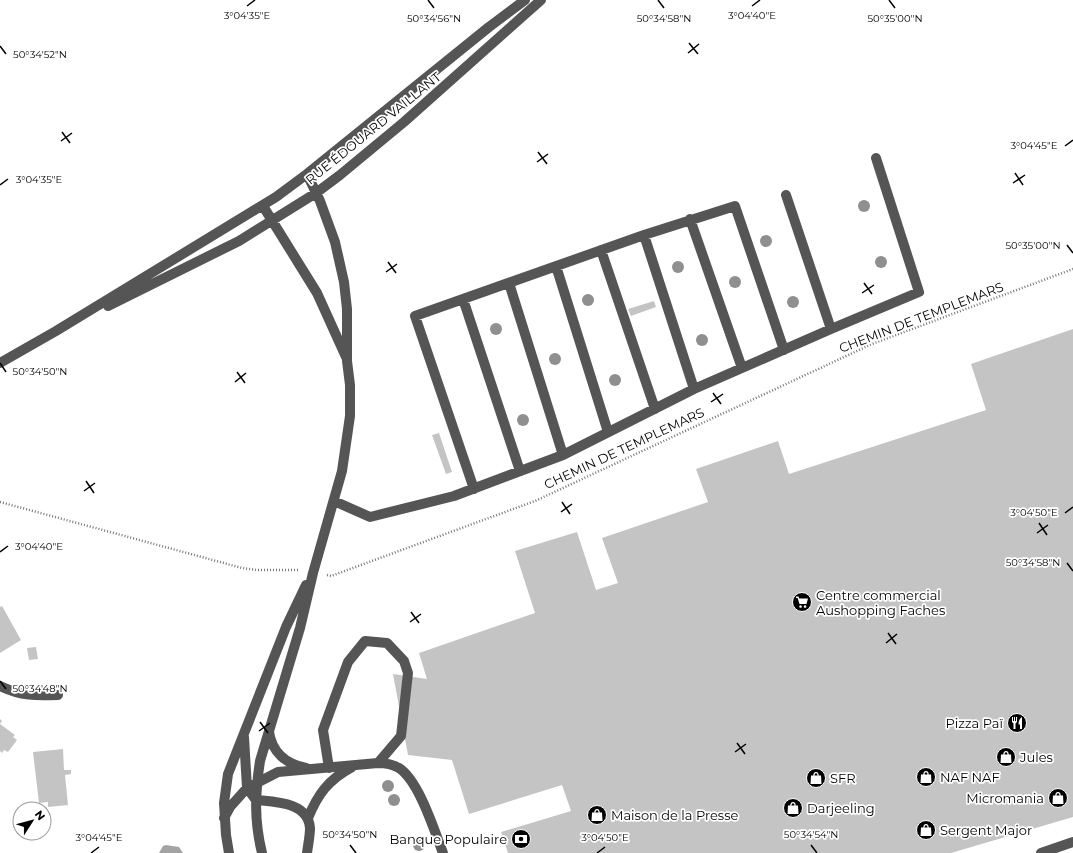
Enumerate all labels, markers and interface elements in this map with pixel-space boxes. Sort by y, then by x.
text: 3°04'35"E [224,9,271,22]
text: 3°04'40"E [728,9,776,22]
text: 50°34'56"N [407,12,461,25]
text: 50°34'58"N [637,12,691,25]
text: 50°35'00"N [867,12,923,25]
text: 50°34'52"N [13,48,67,61]
street label: RUE ÉDOUARD VAILLANT [302,68,444,188]
text: 3°04'45"E [1011,139,1058,152]
text: 3°04'35"E [16,173,63,186]
text: 50°35'00"N [1005,239,1061,252]
street label: CHEMIN DE TEMPLEMARS [836,278,1006,356]
text: 50°34'50"N [13,365,67,378]
street label: CHEMIN DE TEMPLEMARS [541,404,707,492]
text: 3°04'50"E [1010,506,1058,519]
text: 3°04'40"E [15,540,63,553]
text: 50°34'58"N [1006,556,1060,569]
place label: Centre commercial Aushopping Faches [816,587,945,618]
supermarket icon: Centre commercial Aushopping Faches [791,591,813,613]
text: 50°34'48"N [12,682,68,695]
restaurant icon: Pizza Paï [1006,712,1028,734]
place label: Pizza Paï [946,715,1004,731]
shop icon: Jules [995,746,1017,768]
place label: Jules [1019,749,1053,765]
shop icon: NAF NAF [915,766,937,788]
shop icon: SFR [805,767,827,789]
place label: NAF NAF [940,769,1000,785]
place label: SFR [830,770,856,786]
shop icon: Micromania [1047,787,1069,809]
place label: Micromania [966,790,1044,806]
shop icon: Darjeeling [782,797,804,819]
place label: Darjeeling [807,800,875,816]
north arrow [12,801,52,841]
shop icon: Maison de la Presse [586,804,608,826]
text: N [32,807,48,823]
place label: Maison de la Presse [611,807,739,823]
shop icon: Sergent Major [915,819,937,841]
place label: Sergent Major [940,822,1032,838]
text: 50°34'50"N [323,828,377,841]
bank icon: Banque Populaire [510,828,532,850]
text: 50°34'54"N [784,828,838,841]
text: 3°04'45"E [76,831,123,844]
place label: Banque Populaire [390,831,507,847]
text: 3°04'50"E [581,831,629,844]

